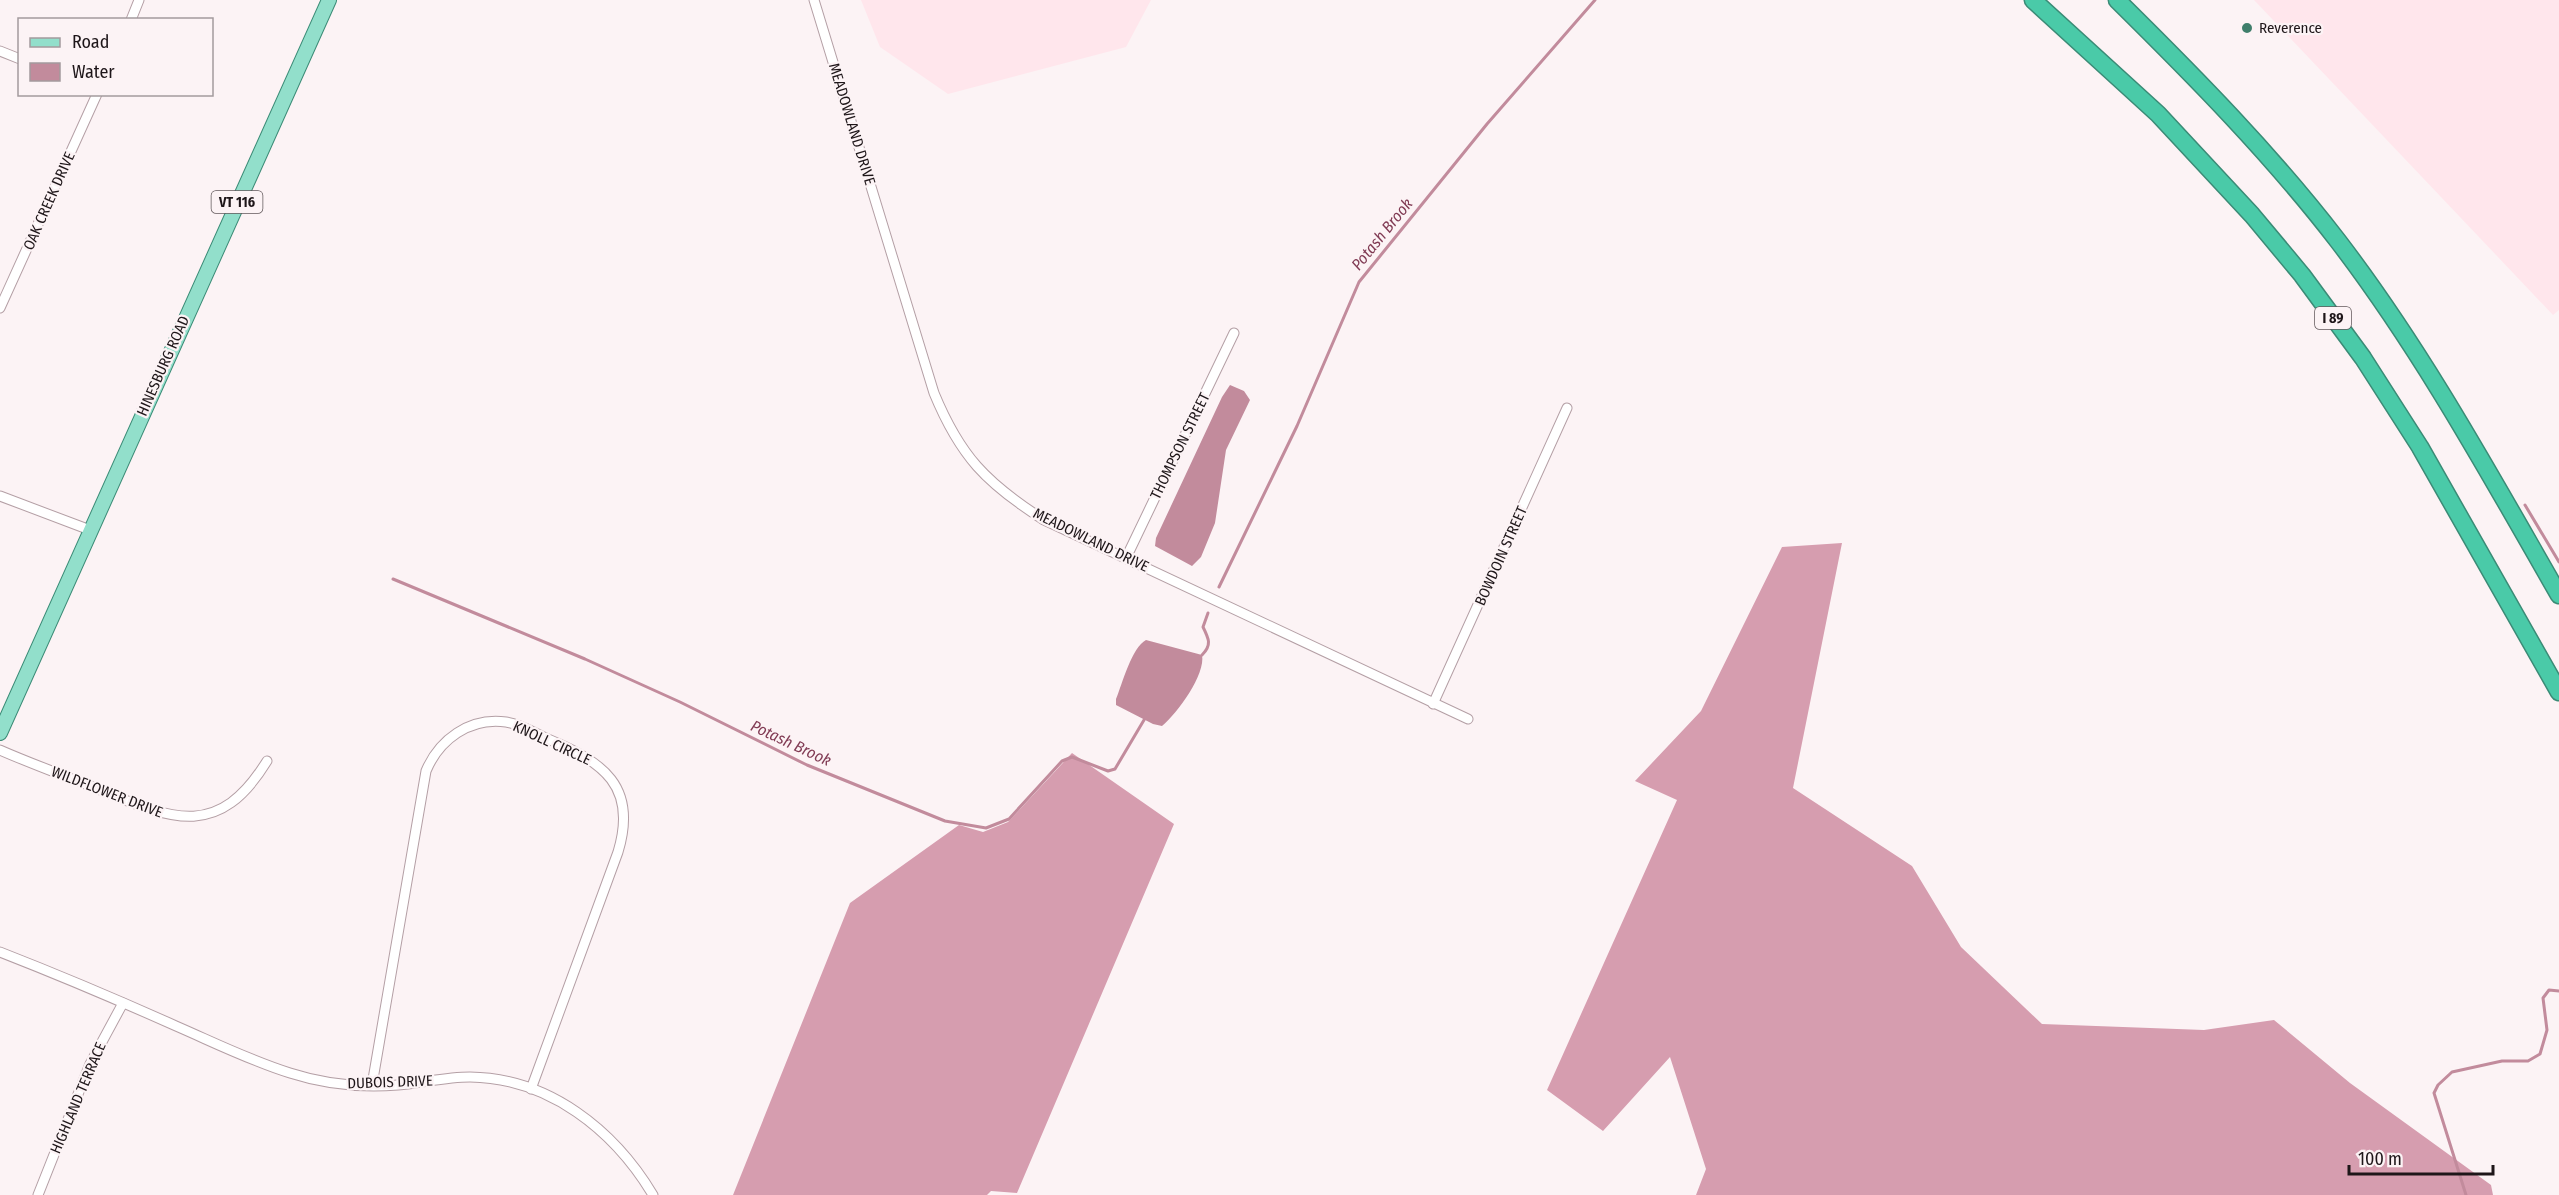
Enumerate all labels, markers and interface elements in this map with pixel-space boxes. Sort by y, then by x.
legend [18,18,213,96]
place label: Reverence [2259,19,2322,37]
marker: Reverence [2240,21,2254,35]
text: Road [72,31,109,53]
text: Water [72,61,115,83]
street label: MEADOWLAND DRIVE [825,61,879,187]
street label: OAK CREEK DRIVE [19,149,79,253]
road number: VT 116 [212,191,262,213]
water label: Potash Brook [1347,194,1417,274]
road number: I 89 [2315,307,2351,329]
street label: HINESBURG ROAD [133,313,193,419]
street label: THOMPSON STREET [1146,390,1214,502]
street label: MEADOWLAND DRIVE [1030,504,1152,576]
street label: BOWDOIN STREET [1471,504,1531,608]
water label: Potash Brook [748,716,834,770]
street label: KNOLL CIRCLE [510,717,594,769]
street label: WILDFLOWER DRIVE [49,762,165,822]
street label: HIGHLAND TERRACE [46,1040,110,1156]
street label: DUBOIS DRIVE [347,1072,433,1092]
scale bar [2349,1138,2493,1176]
text: 100 m [2358,1148,2402,1170]

